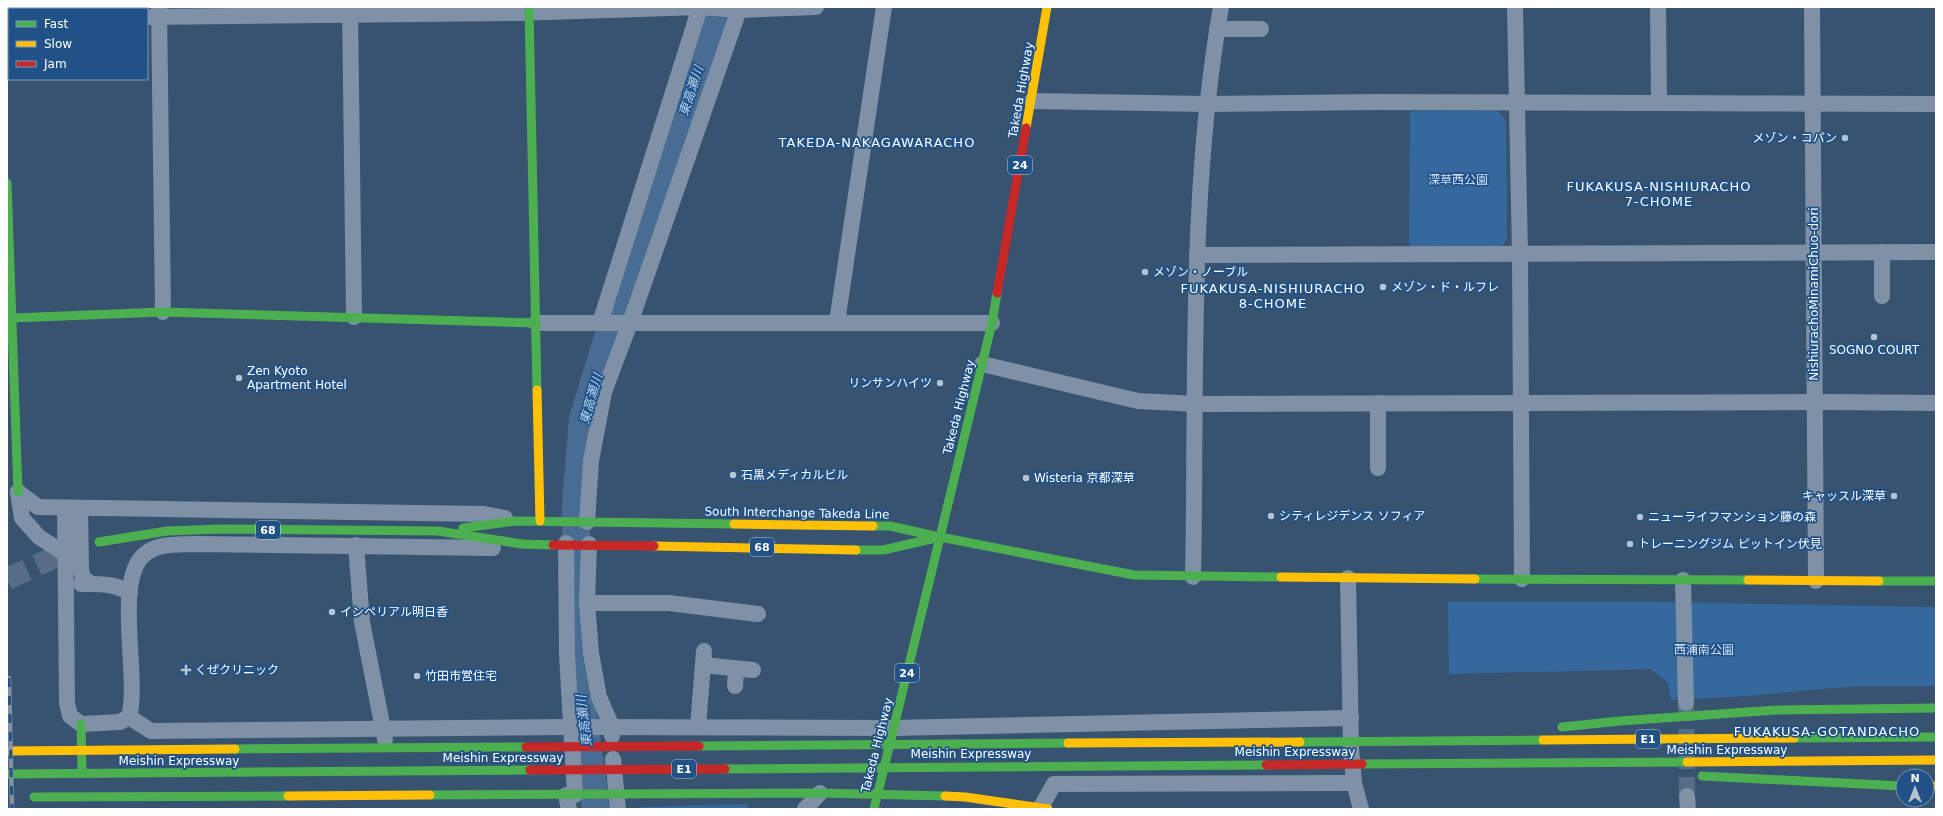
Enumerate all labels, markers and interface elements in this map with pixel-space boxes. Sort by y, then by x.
legend [8,8,148,80]
text: Fast [44,17,68,31]
text: Slow [44,37,72,51]
street label: Takeda Highway [1005,41,1036,140]
text: Jam [43,57,67,71]
water label: 東高瀬川 [676,62,707,118]
place label: メゾン・コパン [1752,131,1837,145]
marker: メゾン・コパン [1840,133,1850,143]
district label: TAKEDA-NAKAGAWARACHO [778,135,975,150]
road number: 24 [1008,156,1032,174]
park label: 深草西公園 [1428,173,1488,187]
district label: FUKAKUSA-NISHIURACHO 7-CHOME [1567,179,1751,209]
street label: NishiurachoMinamiChuo-dori [1807,207,1821,381]
place label: メゾン・ノーブル [1153,265,1248,279]
marker: メゾン・ノーブル [1140,267,1150,277]
place label: メゾン・ド・ルフレ [1391,280,1499,294]
district label: FUKAKUSA-NISHIURACHO 8-CHOME [1181,281,1365,311]
marker: メゾン・ド・ルフレ [1378,282,1388,292]
marker: SOGNO COURT [1869,332,1879,342]
place label: SOGNO COURT [1829,343,1920,357]
street label: Takeda Highway [940,358,978,457]
place label: Zen Kyoto Apartment Hotel [247,364,347,392]
water label: 東高瀬川 [577,370,606,426]
marker: Zen Kyoto Apartment Hotel [234,373,244,383]
place label: リンサンハイツ [848,376,932,390]
marker: リンサンハイツ [935,378,945,388]
place label: 石黒メディカルビル [741,468,848,482]
marker: 石黒メディカルビル [728,470,738,480]
place label: Wisteria 京都深草 [1034,471,1135,485]
marker: Wisteria 京都深草 [1021,473,1031,483]
place label: キャッスル深草 [1802,489,1886,503]
marker: キャッスル深草 [1889,491,1899,501]
street label: South Interchange Takeda Line [704,504,890,522]
place label: シティレジデンス ソフィア [1279,509,1426,523]
place label: ニューライフマンション藤の森 [1648,510,1816,524]
marker: シティレジデンス ソフィア [1266,511,1276,521]
marker: ニューライフマンション藤の森 [1635,512,1645,522]
road number: 68 [256,521,280,539]
place label: トレーニングジム ピットイン伏見 [1638,537,1822,551]
road number: 68 [750,538,774,556]
marker: トレーニングジム ピットイン伏見 [1625,539,1635,549]
place label: インペリアル明日香 [340,605,448,619]
marker: インペリアル明日香 [327,607,337,617]
park label: 西浦南公園 [1674,643,1734,657]
place label: くぜクリニック [195,663,279,677]
marker: くぜクリニック [180,664,192,676]
road number: 24 [895,664,919,682]
place label: 竹田市営住宅 [425,669,497,683]
marker: 竹田市営住宅 [412,671,422,681]
water label: 東高瀬川 [573,692,595,748]
street label: Takeda Highway [858,696,896,795]
district label: FUKAKUSA-GOTANDACHO [1734,724,1920,739]
road number: E1 [1636,730,1660,748]
street label: Meishin Expressway [1667,743,1787,757]
street label: Meishin Expressway [1235,745,1355,759]
street label: Meishin Expressway [911,747,1031,761]
street label: Meishin Expressway [443,751,563,765]
street label: Meishin Expressway [119,754,239,768]
road number: E1 [672,760,696,778]
north arrow [1895,768,1935,808]
text: N [1910,772,1920,785]

